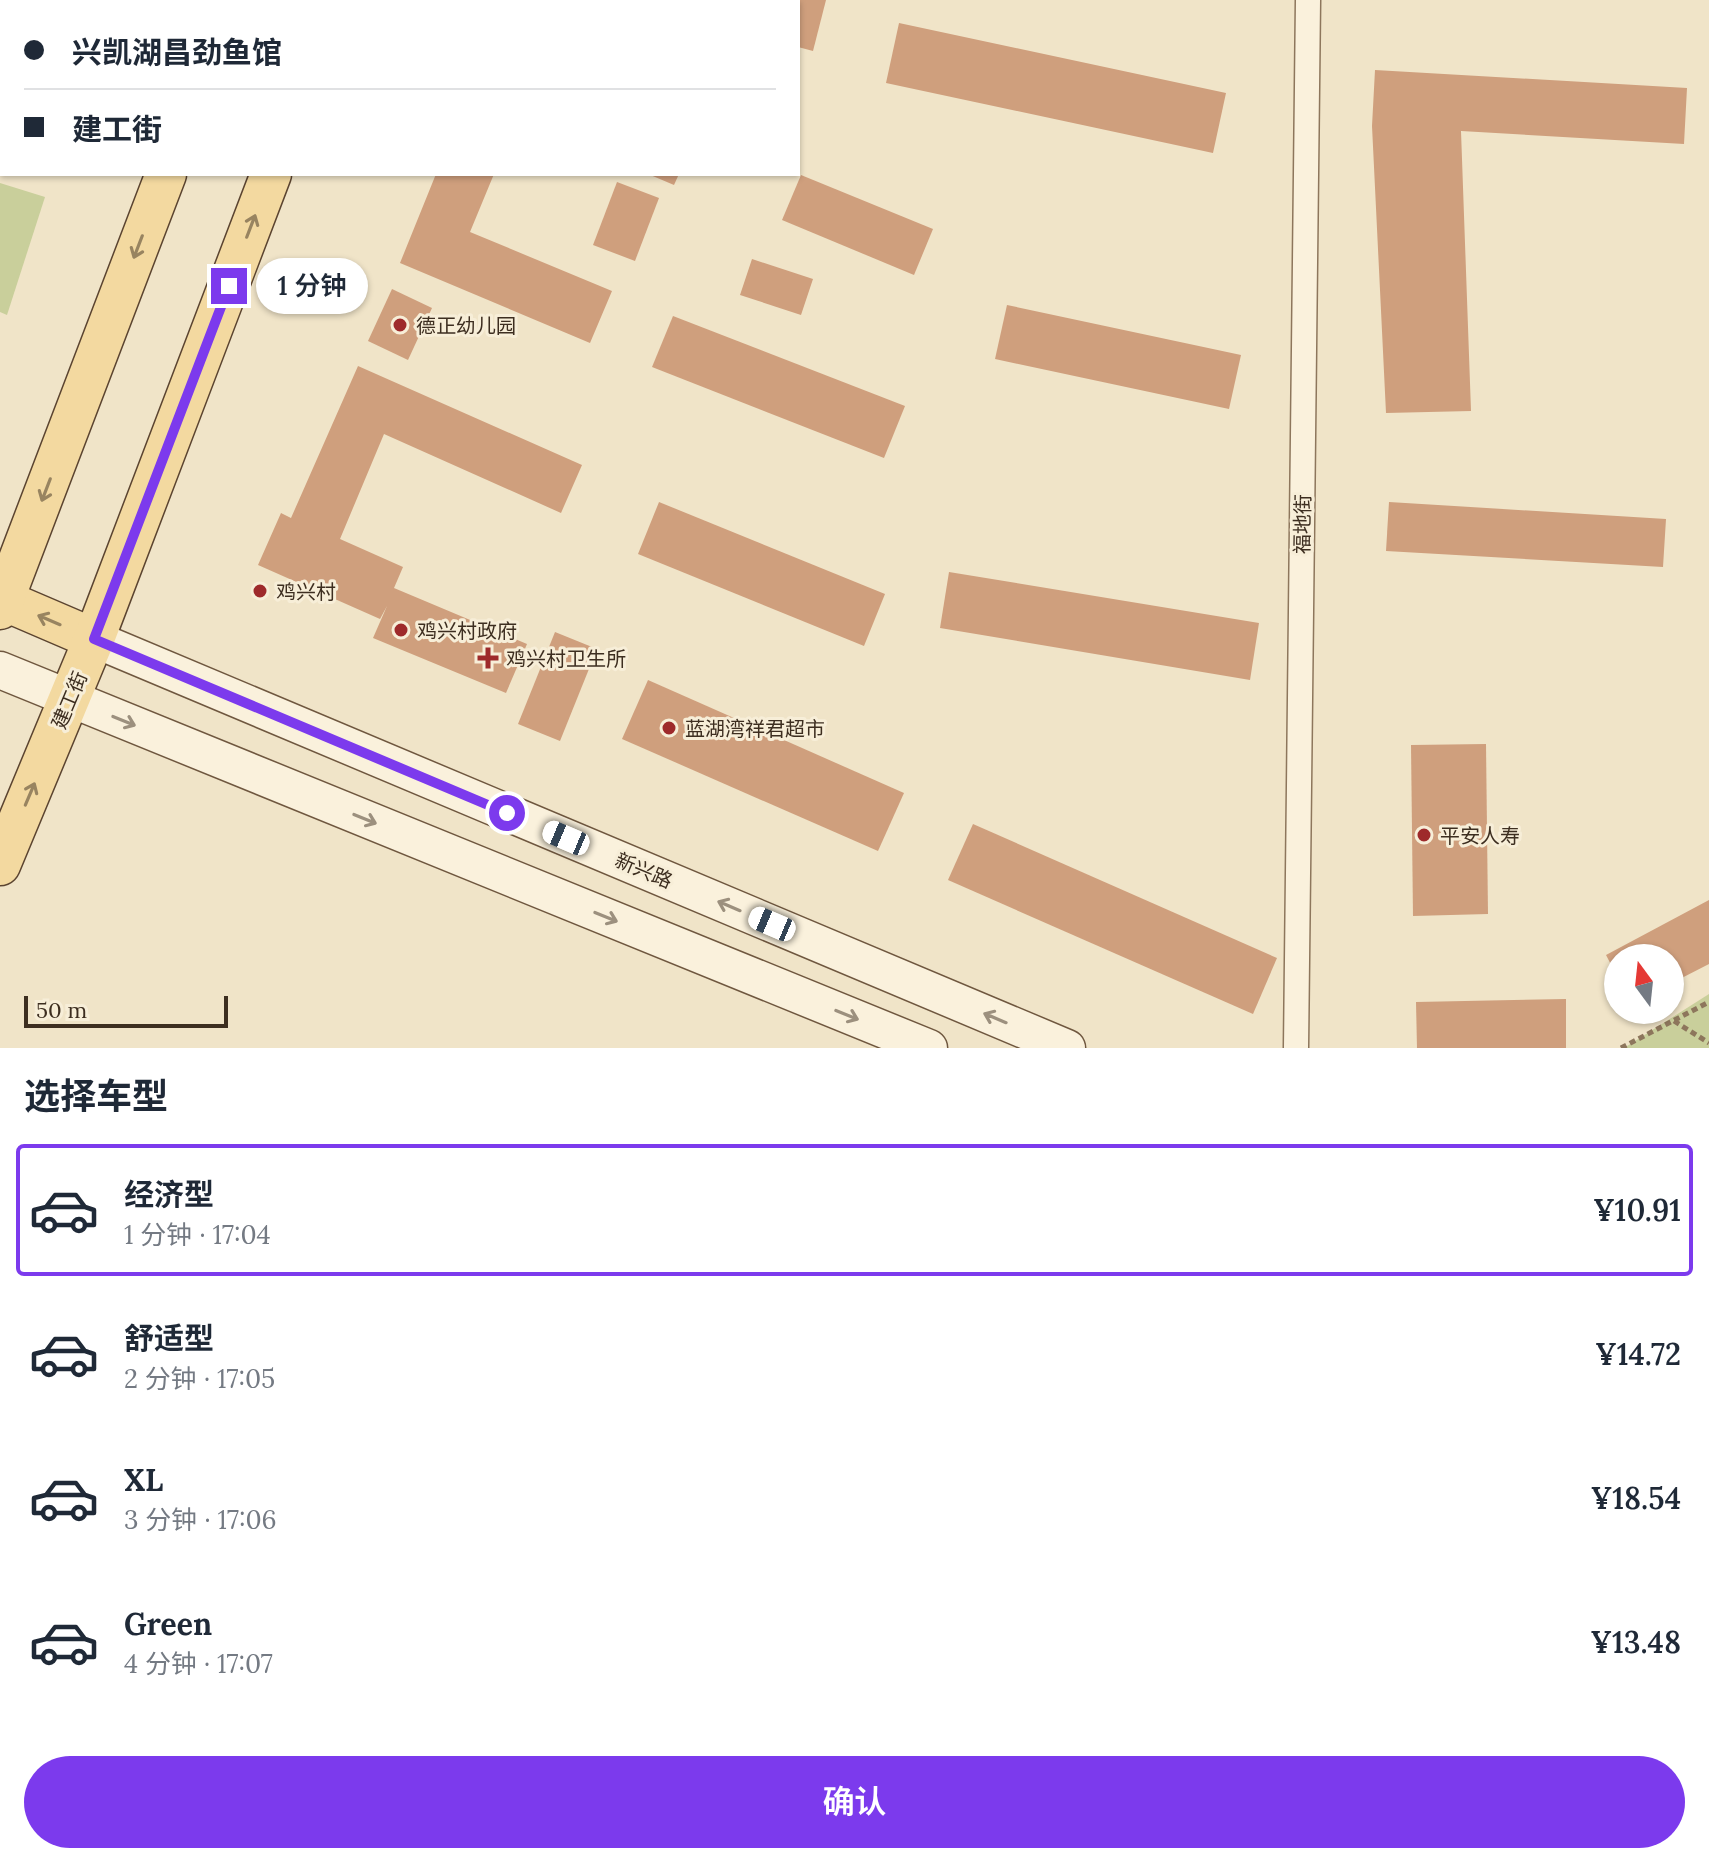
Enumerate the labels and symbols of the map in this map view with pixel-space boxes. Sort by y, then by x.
one-way arrow [245,214,259,239]
one-way arrow [130,234,144,259]
callout: 1 分钟 [257,258,369,314]
route end [211,268,247,304]
place label: 德正幼儿园 [416,313,516,338]
marker: 德正幼儿园 [391,316,409,334]
one-way arrow [38,477,52,502]
street label: 福地街 [1289,494,1315,554]
place label: 鸡兴村 [276,579,336,604]
marker: 鸡兴村 [251,582,269,600]
one-way arrow [37,611,62,626]
place label: 鸡兴村政府 [417,618,517,643]
marker: 鸡兴村政府 [392,621,410,639]
place label: 鸡兴村卫生所 [506,646,626,671]
marker: 鸡兴村卫生所 [477,647,499,669]
street label: 建工街 [46,668,92,732]
one-way arrow [111,715,136,729]
place label: 蓝湖湾祥君超市 [685,716,825,741]
marker: 蓝湖湾祥君超市 [660,719,678,737]
one-way arrow [24,782,38,806]
route start [489,795,525,831]
one-way arrow [352,813,377,827]
car [539,818,593,858]
place label: 平安人寿 [1440,823,1520,848]
marker: 平安人寿 [1415,826,1433,844]
street label: 新兴路 [612,847,676,893]
one-way arrow [717,898,742,913]
car [745,904,799,944]
one-way arrow [593,910,618,925]
north arrow [1604,944,1684,1024]
scale bar [24,992,228,1028]
one-way arrow [834,1008,859,1023]
one-way arrow [983,1009,1008,1024]

